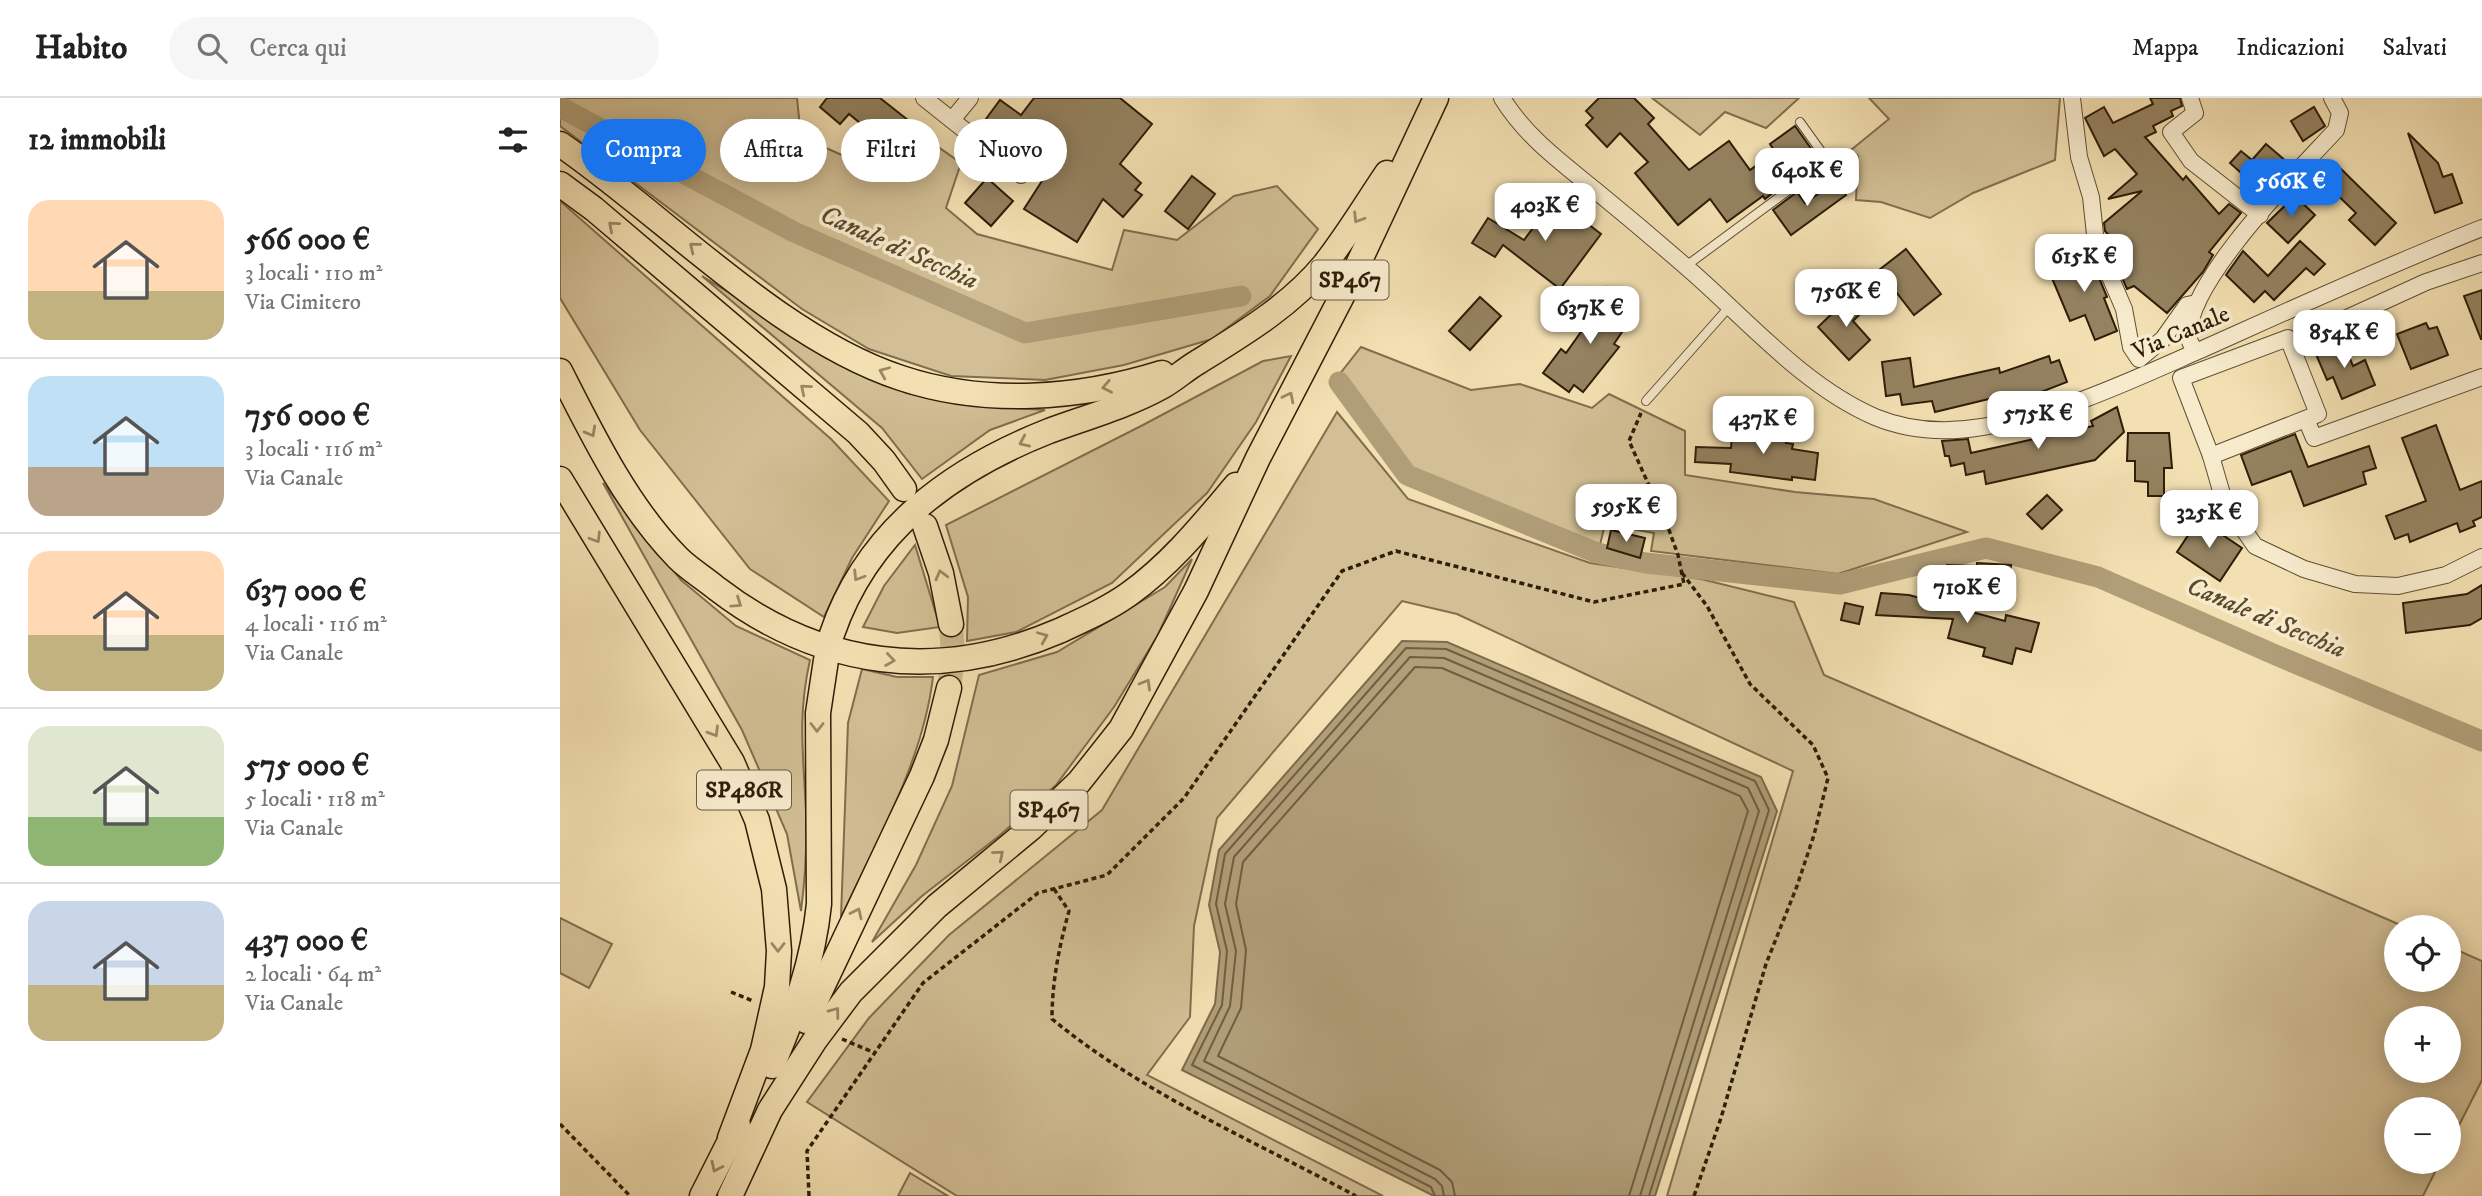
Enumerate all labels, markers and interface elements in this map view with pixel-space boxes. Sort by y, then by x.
search box [169,17,659,80]
text: Habito [35,28,127,69]
icon: search [193,29,231,67]
text: Cerca qui [249,32,347,65]
text: Mappa [2132,33,2199,63]
text: Indicazioni [2237,33,2345,63]
text: Salvati [2383,33,2447,63]
chip: Compra [581,119,706,182]
chip: Affitta [720,119,827,182]
chip: Filtri [841,119,940,182]
chip: Nuovo [954,119,1067,182]
icon: filters [494,121,532,159]
text: 12 immobili [28,122,166,159]
pin: 640K € [1750,148,1864,208]
text: 640K € [1771,156,1843,185]
pin: 566K € [2234,159,2348,219]
text: 566K € [2256,167,2326,196]
pin: 403K € [1488,184,1602,243]
text: 403K € [1511,191,1579,220]
water label: Canale di Secchia [815,198,983,298]
one-way arrow [1353,211,1366,224]
text: 566 000 € [245,222,370,259]
one-way arrow [608,222,621,234]
icon: home [84,228,168,312]
pin: 615K € [2027,234,2141,294]
text: 615K € [2051,242,2117,271]
one-way arrow [690,243,703,255]
text: 3 locali · 110 m² [245,259,383,288]
road number: SP467 [1312,260,1388,300]
pin: 756K € [1789,270,1903,329]
text: 756K € [1811,277,1881,306]
pin: 637K € [1533,286,1647,346]
text: Via Cimitero [245,288,361,317]
text: 637K € [1556,294,1624,323]
street label: Via Canale [2127,299,2234,367]
pin: 854K € [2287,310,2401,370]
text: 854K € [2309,318,2379,347]
one-way arrow [878,366,890,380]
one-way arrow [1101,379,1113,394]
one-way arrow [801,385,814,397]
one-way arrow [1281,392,1295,405]
pin: 575K € [1981,392,2095,451]
pin: 437K € [1706,396,1820,456]
text: 756 000 € [245,398,370,435]
text: 575K € [2003,399,2073,428]
icon: home [84,404,168,488]
text: 437K € [1729,404,1797,433]
one-way arrow [583,425,596,437]
one-way arrow [1019,434,1032,448]
text: 3 locali · 116 m² [245,435,382,464]
text: Via Canale [245,464,343,493]
pin: 595K € [1569,484,1683,544]
pin: 325K € [2152,490,2266,550]
text: 595K € [1592,492,1660,521]
text: 325K € [2176,498,2242,527]
one-way arrow [587,530,600,543]
pin: 710K € [1910,566,2024,625]
one-way arrow [854,568,867,581]
one-way arrow [935,569,949,581]
water label: Canale di Secchia [2182,570,2350,666]
text: 637 000 € [245,573,366,610]
text: 710K € [1933,573,2001,602]
icon: home [84,579,168,663]
one-way arrow [729,595,742,607]
text: 4 locali · 116 m² [245,610,387,639]
one-way arrow [1037,632,1049,646]
text: Via Canale [245,639,343,668]
one-way arrow [884,652,896,667]
one-way arrow [1138,679,1151,691]
one-way arrow [810,722,825,733]
one-way arrow [706,724,719,737]
text: 575 000 € [245,748,369,785]
icon: home [84,754,168,838]
road number: SP486R [697,770,791,810]
text: 5 locali · 118 m² [245,785,385,814]
road number: SP467 [1010,790,1088,830]
text: Via Canale [245,814,343,843]
one-way arrow [990,851,1003,863]
one-way arrow [849,908,863,920]
map controls [2384,915,2461,1174]
button: locate [2384,915,2461,992]
text: 437 000 € [245,923,368,960]
icon: home [84,929,168,1013]
one-way arrow [770,942,786,953]
text: 2 locali · 64 m² [245,960,381,989]
text: Via Canale [245,989,343,1018]
button: + [2384,1006,2461,1083]
one-way arrow [827,1007,840,1020]
button: − [2384,1097,2461,1174]
one-way arrow [710,1160,724,1172]

